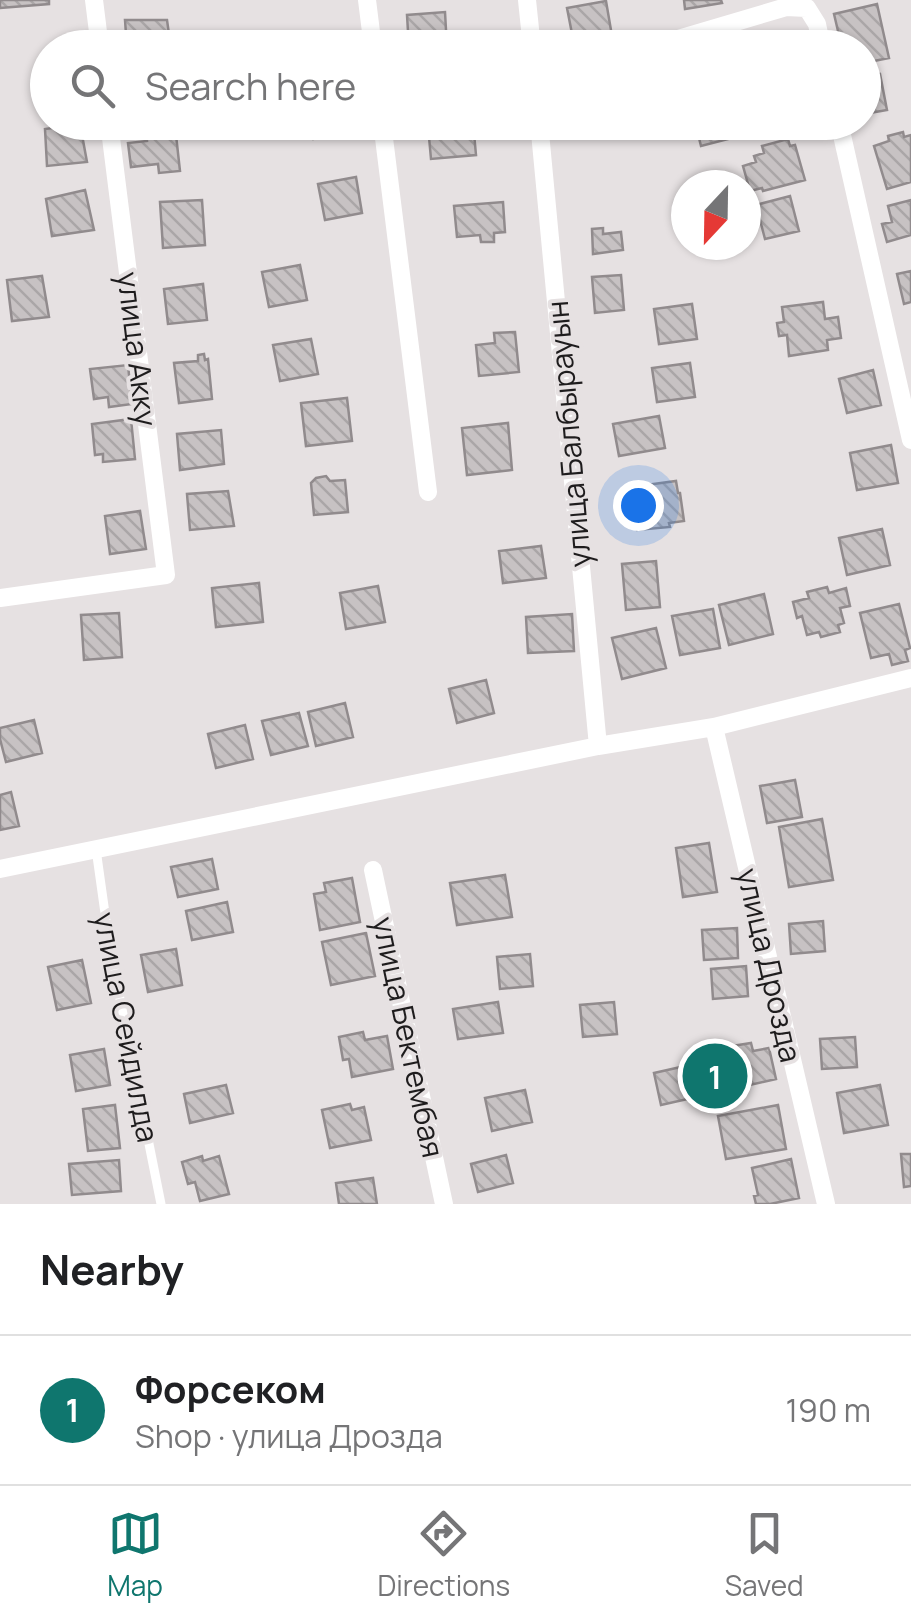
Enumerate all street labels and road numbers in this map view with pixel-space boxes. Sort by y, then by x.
street label: улица Акку [108,269,168,429]
street label: улица Балбырауын [536,299,600,569]
street label: улица Дрозда [728,864,812,1066]
street label: улица Сейдилда [85,908,169,1146]
street label: улица Бектембая [363,913,455,1161]

